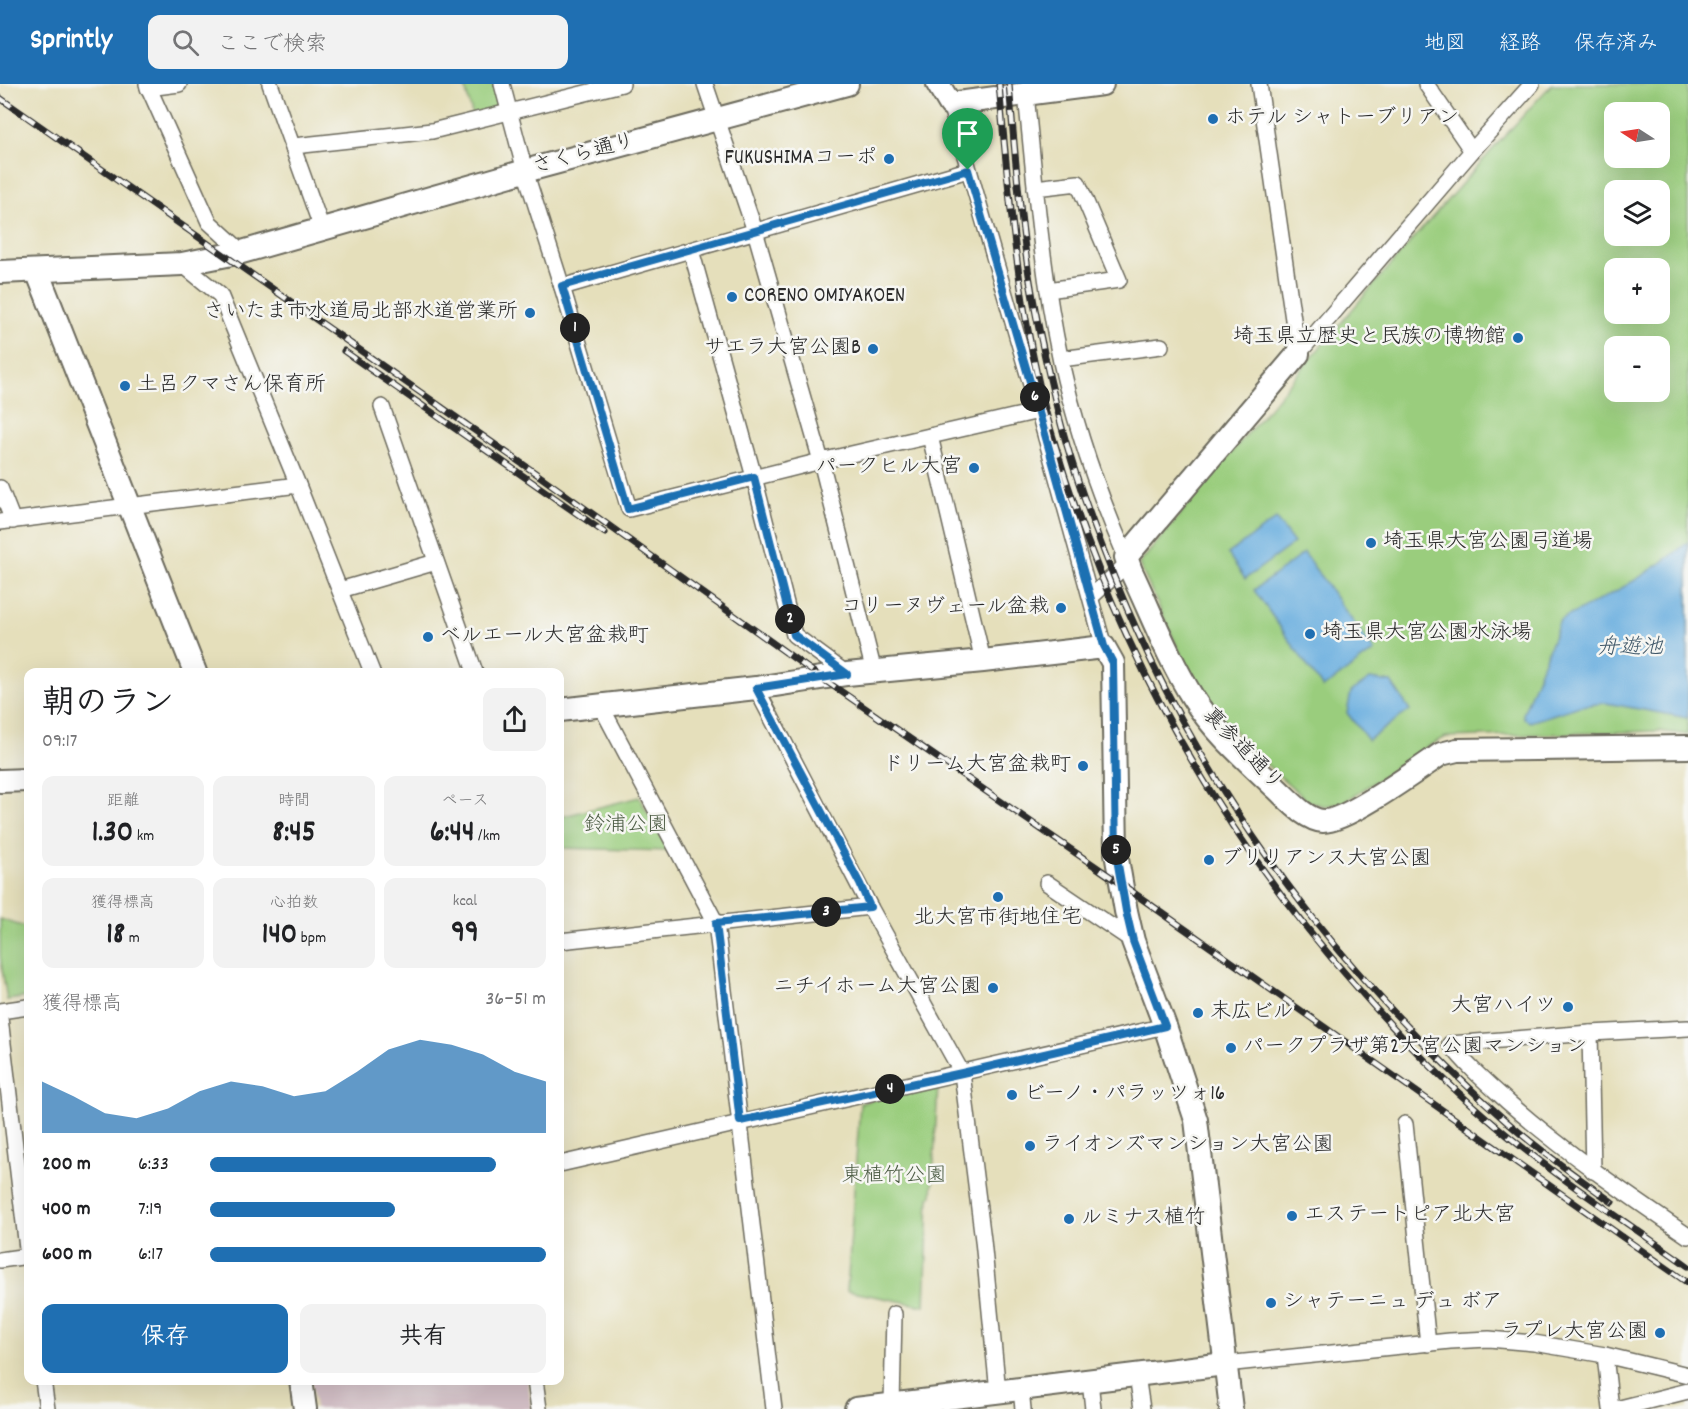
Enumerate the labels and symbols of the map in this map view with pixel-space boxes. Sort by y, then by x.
north arrow [1604,102,1670,168]
place label: ホテル シャトーブリアン [1225,104,1459,134]
pin [942,108,993,170]
marker: ホテル シャトーブリアン [1206,112,1220,126]
street label: さくら通り [529,127,639,183]
place label: FUKUSHIMAコーポ [724,144,877,174]
marker: FUKUSHIMAコーポ [882,152,896,166]
place label: CORENO OMIYAKOEN [744,282,905,312]
marker: CORENO OMIYAKOEN [725,290,739,304]
place label: さいたま市水道局北部水道営業所 [204,298,518,328]
marker: さいたま市水道局北部水道営業所 [523,306,537,320]
pin: 1 [560,313,590,343]
place label: 埼玉県立歴史と民族の博物館 [1233,323,1506,353]
marker: 埼玉県立歴史と民族の博物館 [1511,331,1525,345]
place label: サエラ大宮公園B [704,334,861,364]
marker: サエラ大宮公園B [866,342,880,356]
place label: 土呂クマさん保育所 [137,371,326,401]
marker: 土呂クマさん保育所 [118,379,132,393]
pin: 6 [1020,382,1050,412]
place label: パークヒル大宮 [815,453,962,483]
marker: パークヒル大宮 [967,461,981,475]
place label: 埼玉県大宮公園弓道場 [1383,528,1593,558]
marker: 埼玉県大宮公園弓道場 [1364,536,1378,550]
place label: コリーヌヴェール盆栽 [841,593,1049,623]
marker: コリーヌヴェール盆栽 [1054,601,1068,615]
pin: 2 [775,604,805,634]
place label: 埼玉県大宮公園水泳場 [1322,619,1532,649]
place label: ベルエール大宮盆栽町 [440,622,649,652]
marker: 埼玉県大宮公園水泳場 [1303,627,1317,641]
marker: ベルエール大宮盆栽町 [421,630,435,644]
water label: 舟遊池 [1597,633,1664,664]
street label: 裏参道通り [1195,702,1289,798]
place label: ドリーム大宮盆栽町 [883,751,1071,781]
marker: ドリーム大宮盆栽町 [1076,759,1090,773]
park label: 鈴浦公園 [584,811,668,841]
pin: 5 [1101,835,1131,865]
place label: ブリリアンス大宮公園 [1221,845,1431,875]
marker: ブリリアンス大宮公園 [1202,853,1216,867]
marker: 北大宮市街地住宅 [991,890,1005,904]
pin: 3 [811,897,841,927]
place label: 北大宮市街地住宅 [914,904,1082,934]
place label: ニチイホーム大宮公園 [773,973,981,1003]
marker: ニチイホーム大宮公園 [986,981,1000,995]
place label: 大宮ハイツ [1451,992,1556,1022]
place label: 末広ビル [1210,998,1294,1028]
marker: 大宮ハイツ [1561,1000,1575,1014]
marker: 末広ビル [1191,1006,1205,1020]
place label: パークプラザ第2大宮公園マンション [1243,1033,1587,1063]
marker: パークプラザ第2大宮公園マンション [1224,1041,1238,1055]
pin: 4 [875,1074,905,1104]
place label: ビーノ・パラッツォ16 [1024,1080,1225,1110]
marker: ビーノ・パラッツォ16 [1005,1088,1019,1102]
place label: ライオンズマンション大宮公園 [1042,1131,1333,1161]
marker: ライオンズマンション大宮公園 [1023,1139,1037,1153]
park label: 東植竹公園 [842,1162,947,1192]
place label: エステートピア北大宮 [1304,1201,1515,1231]
place label: ルミナス植竹 [1081,1204,1206,1234]
marker: エステートピア北大宮 [1285,1209,1299,1223]
marker: ルミナス植竹 [1062,1212,1076,1226]
place label: シャテーニュ デュ ボア [1283,1288,1503,1318]
marker: シャテーニュ デュ ボア [1264,1296,1278,1310]
place label: ラプレ大宮公園 [1501,1318,1648,1348]
marker: ラプレ大宮公園 [1653,1326,1667,1340]

